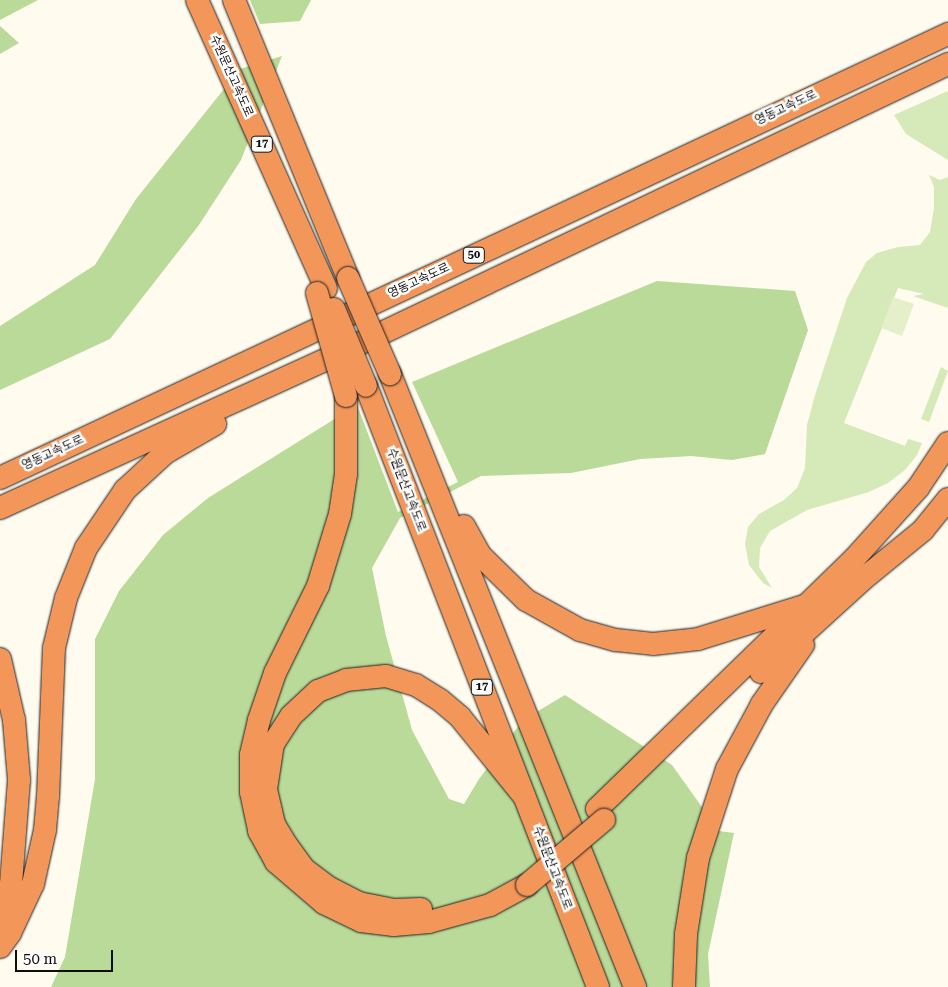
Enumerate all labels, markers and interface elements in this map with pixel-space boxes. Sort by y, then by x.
street label: 수원문산고속도로 [206,33,256,119]
street label: 영동고속도로 [753,87,819,129]
road number: 17 [251,136,273,152]
road number: 50 [463,246,485,264]
street label: 영동고속도로 [386,260,452,302]
street label: 영동고속도로 [20,432,86,474]
street label: 수원문산고속도로 [383,446,429,534]
road number: 17 [471,679,493,696]
street label: 수원문산고속도로 [529,824,575,912]
scale bar [18,940,115,972]
text: 50 m [23,950,57,968]

